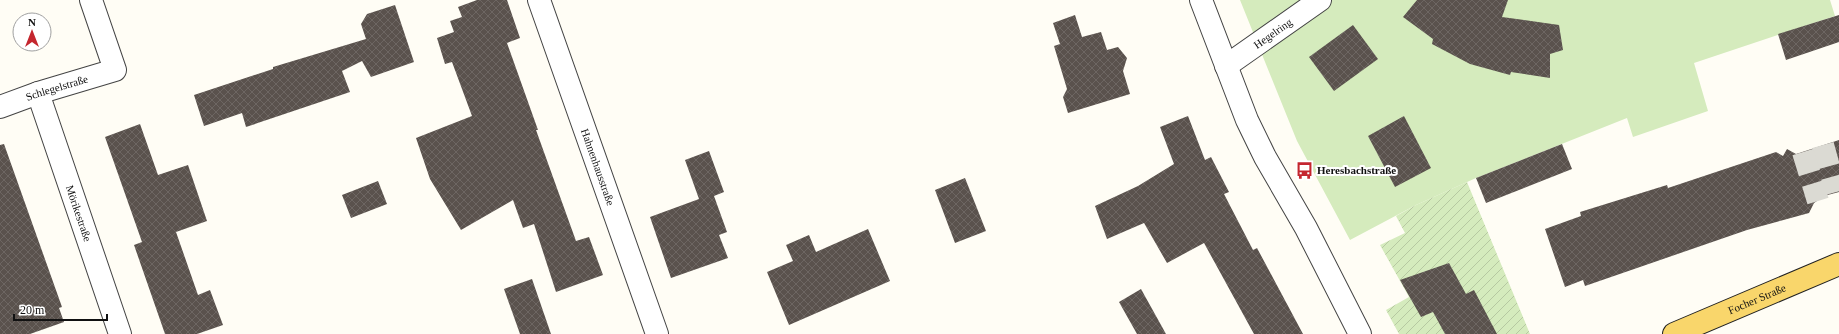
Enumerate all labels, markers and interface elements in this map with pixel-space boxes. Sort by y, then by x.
north arrow [12,12,52,52]
street label: Hegelring [1251,15,1295,51]
text: N [28,16,36,28]
street label: Schlegelstraße [24,72,89,103]
street label: Hahnenhausstraße [579,127,617,207]
bus stop icon: Heresbachstraße [1294,160,1314,180]
place label: Heresbachstraße [1317,164,1396,176]
street label: Mörikestraße [64,184,94,243]
street label: Focher Straße [1726,281,1788,316]
scale bar [14,296,107,322]
text: 20 m [20,303,45,317]

